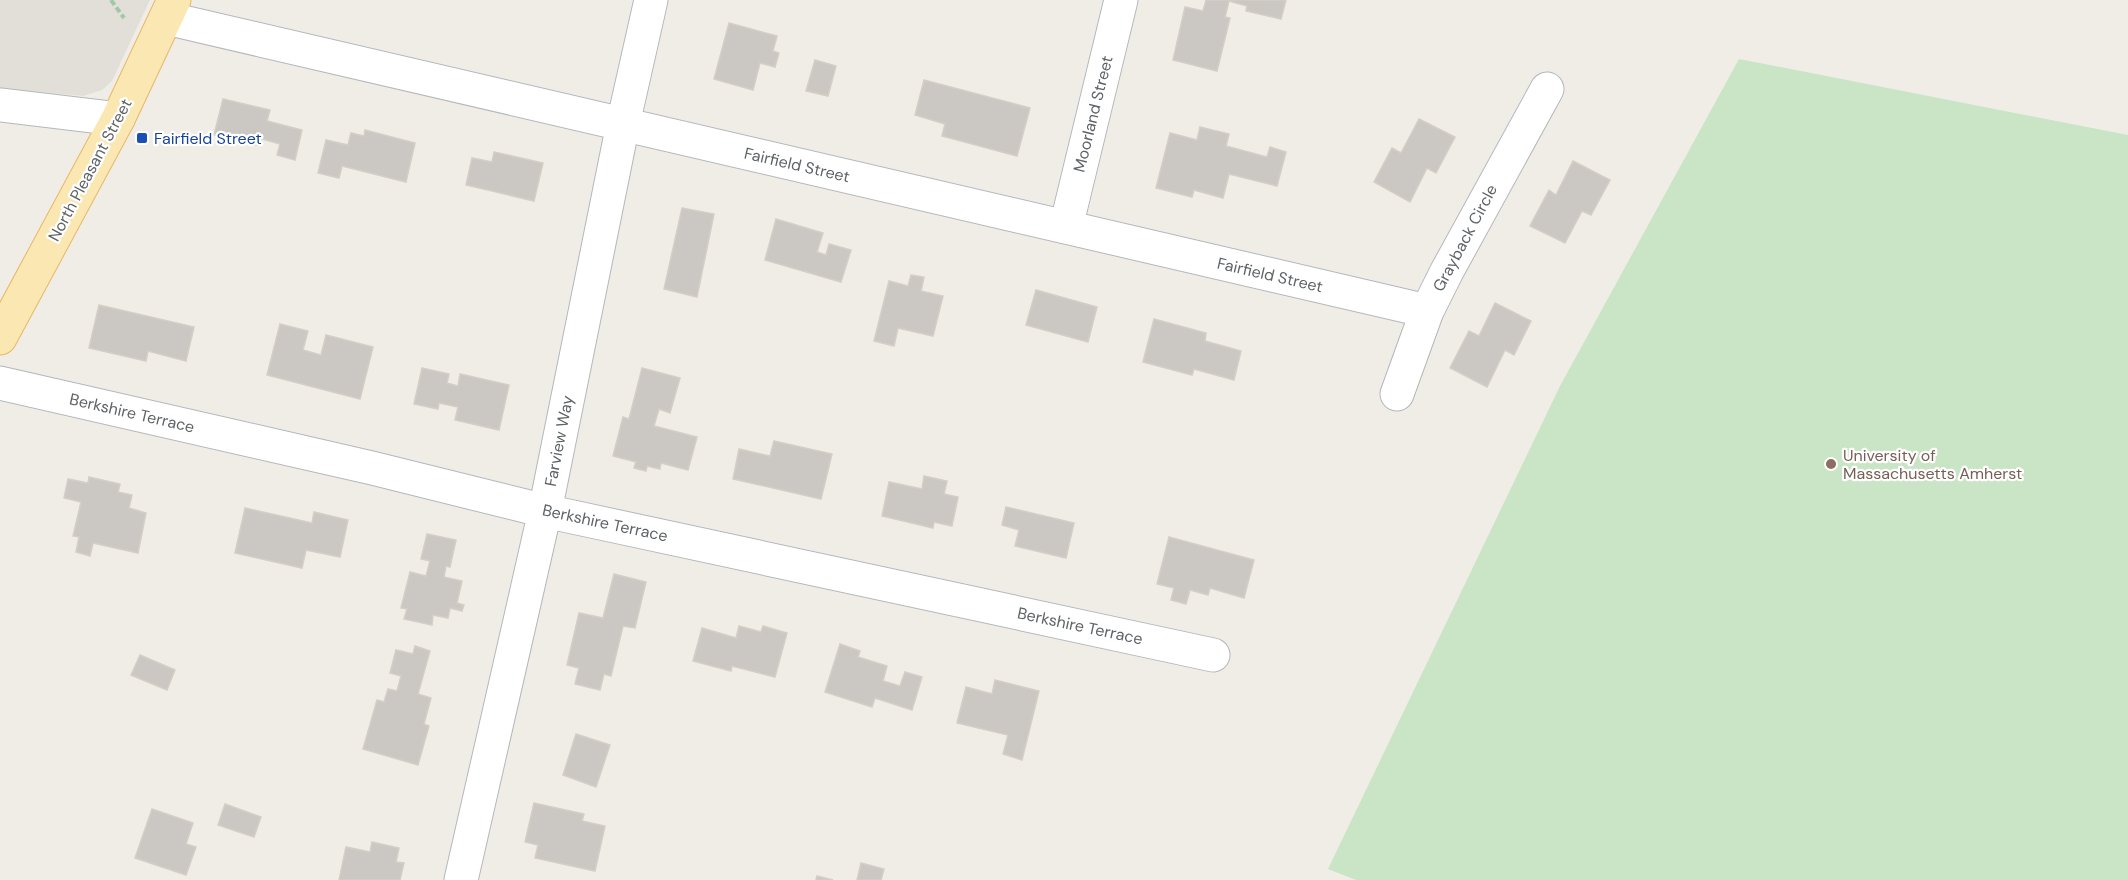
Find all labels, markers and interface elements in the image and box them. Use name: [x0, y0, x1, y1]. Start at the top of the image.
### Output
street label: Moorland Street: [1068, 54, 1118, 174]
street label: North Pleasant Street: [43, 95, 137, 245]
place label: Fairfield Street: [154, 128, 262, 149]
marker: Fairfield Street: [135, 131, 149, 145]
street label: Fairfield Street: [742, 143, 852, 187]
street label: Grayback Circle: [1428, 181, 1502, 295]
street label: Fairfield Street: [1215, 253, 1325, 297]
street label: Berkshire Terrace: [67, 388, 197, 438]
street label: Farview Way: [540, 394, 578, 488]
place label: University of Massachusetts Amherst: [1843, 445, 2022, 484]
marker: University of Massachusetts Amherst: [1824, 457, 1838, 471]
street label: Berkshire Terrace: [540, 499, 670, 547]
street label: Berkshire Terrace: [1015, 602, 1145, 650]

